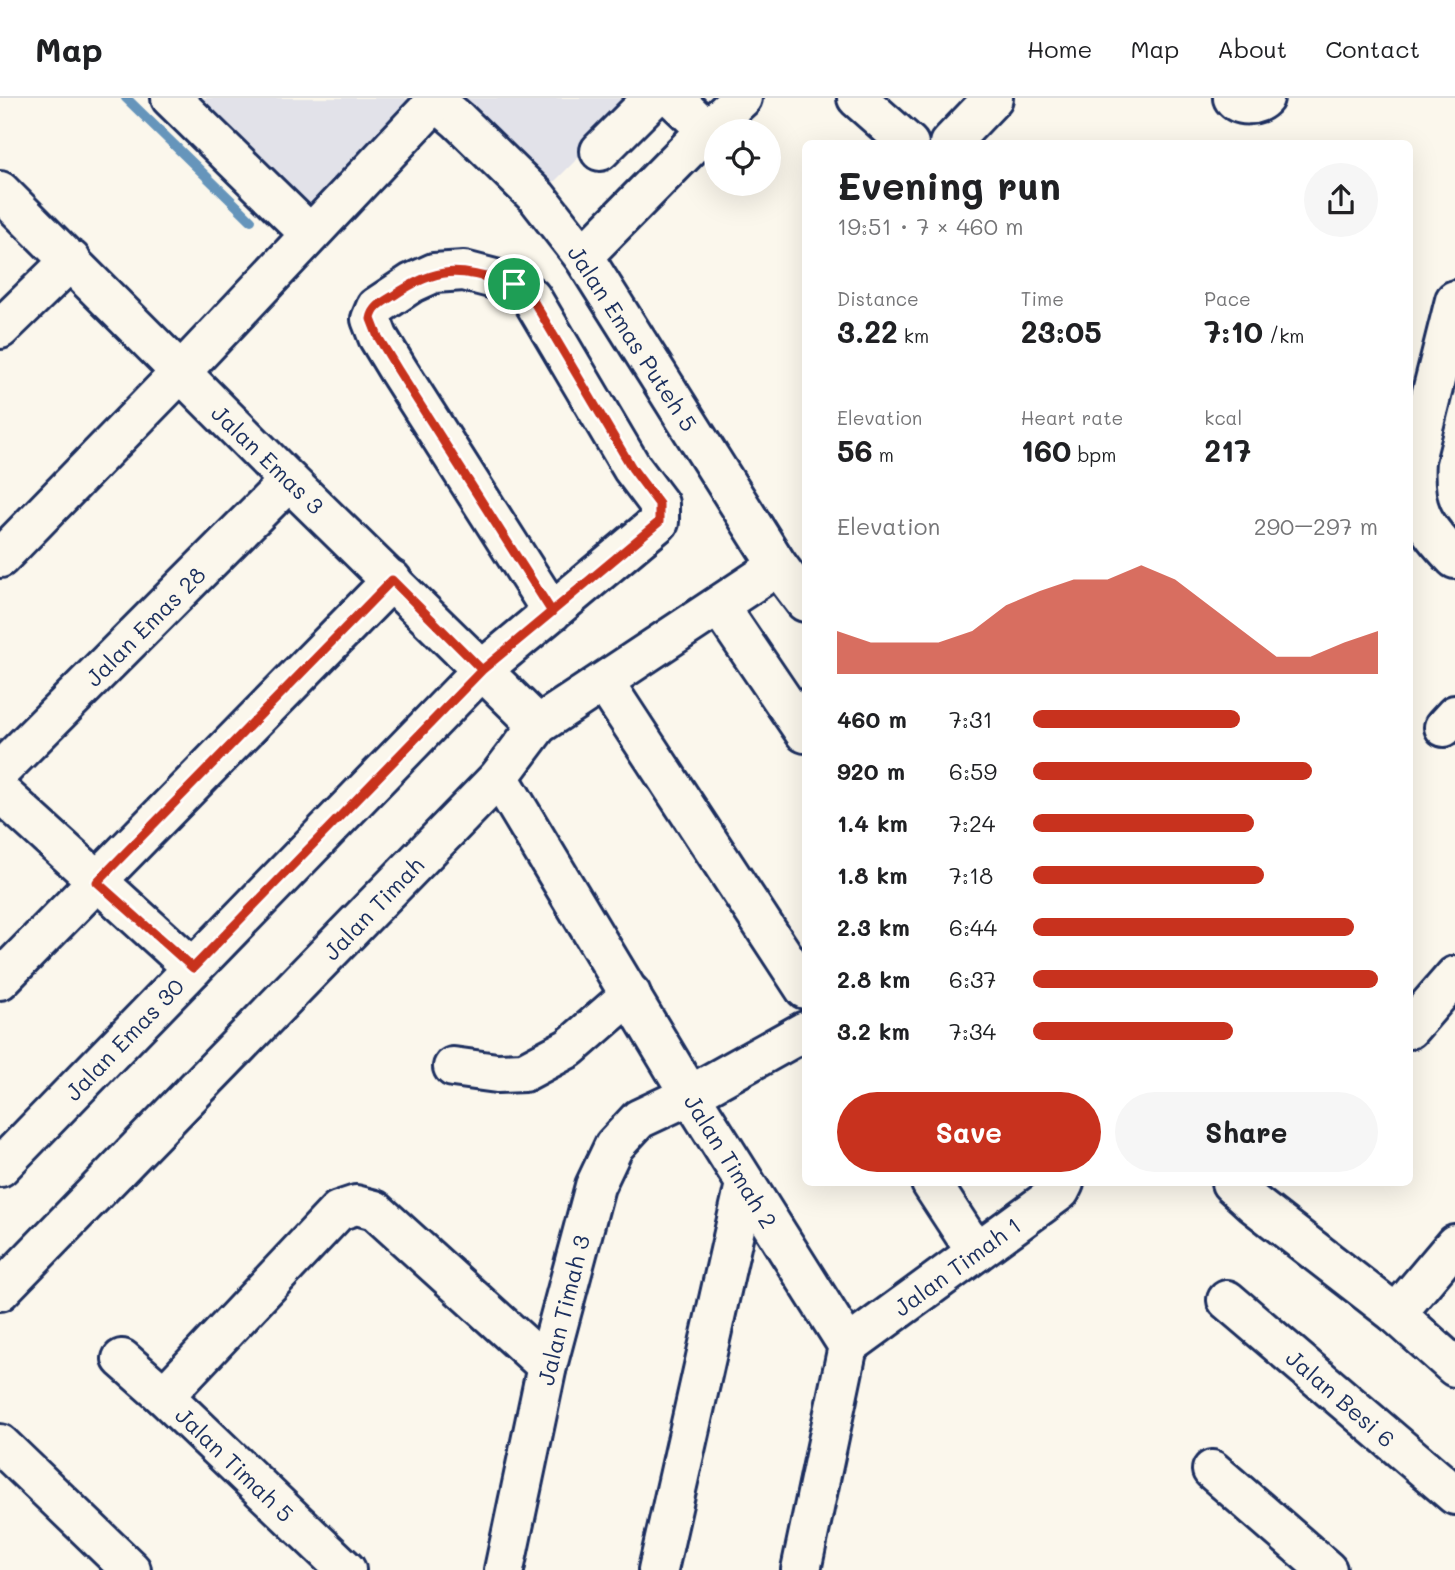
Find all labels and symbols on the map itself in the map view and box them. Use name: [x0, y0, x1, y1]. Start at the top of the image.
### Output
street label: Jalan Emas Puteh 5: [562, 239, 704, 437]
pin: [484, 254, 544, 314]
street label: Jalan Emas 3: [205, 398, 331, 520]
street label: Jalan Emas 28: [78, 559, 212, 693]
street label: Jalan Timah: [316, 850, 430, 966]
street label: Jalan Emas 30: [58, 971, 190, 1107]
street label: Jalan Timah 2: [678, 1088, 784, 1234]
street label: Jalan Timah 1: [887, 1210, 1027, 1322]
street label: Jalan Timah 3: [530, 1232, 596, 1388]
street label: Jalan Besi 6: [1280, 1342, 1402, 1454]
street label: Jalan Timah 5: [169, 1400, 301, 1528]

